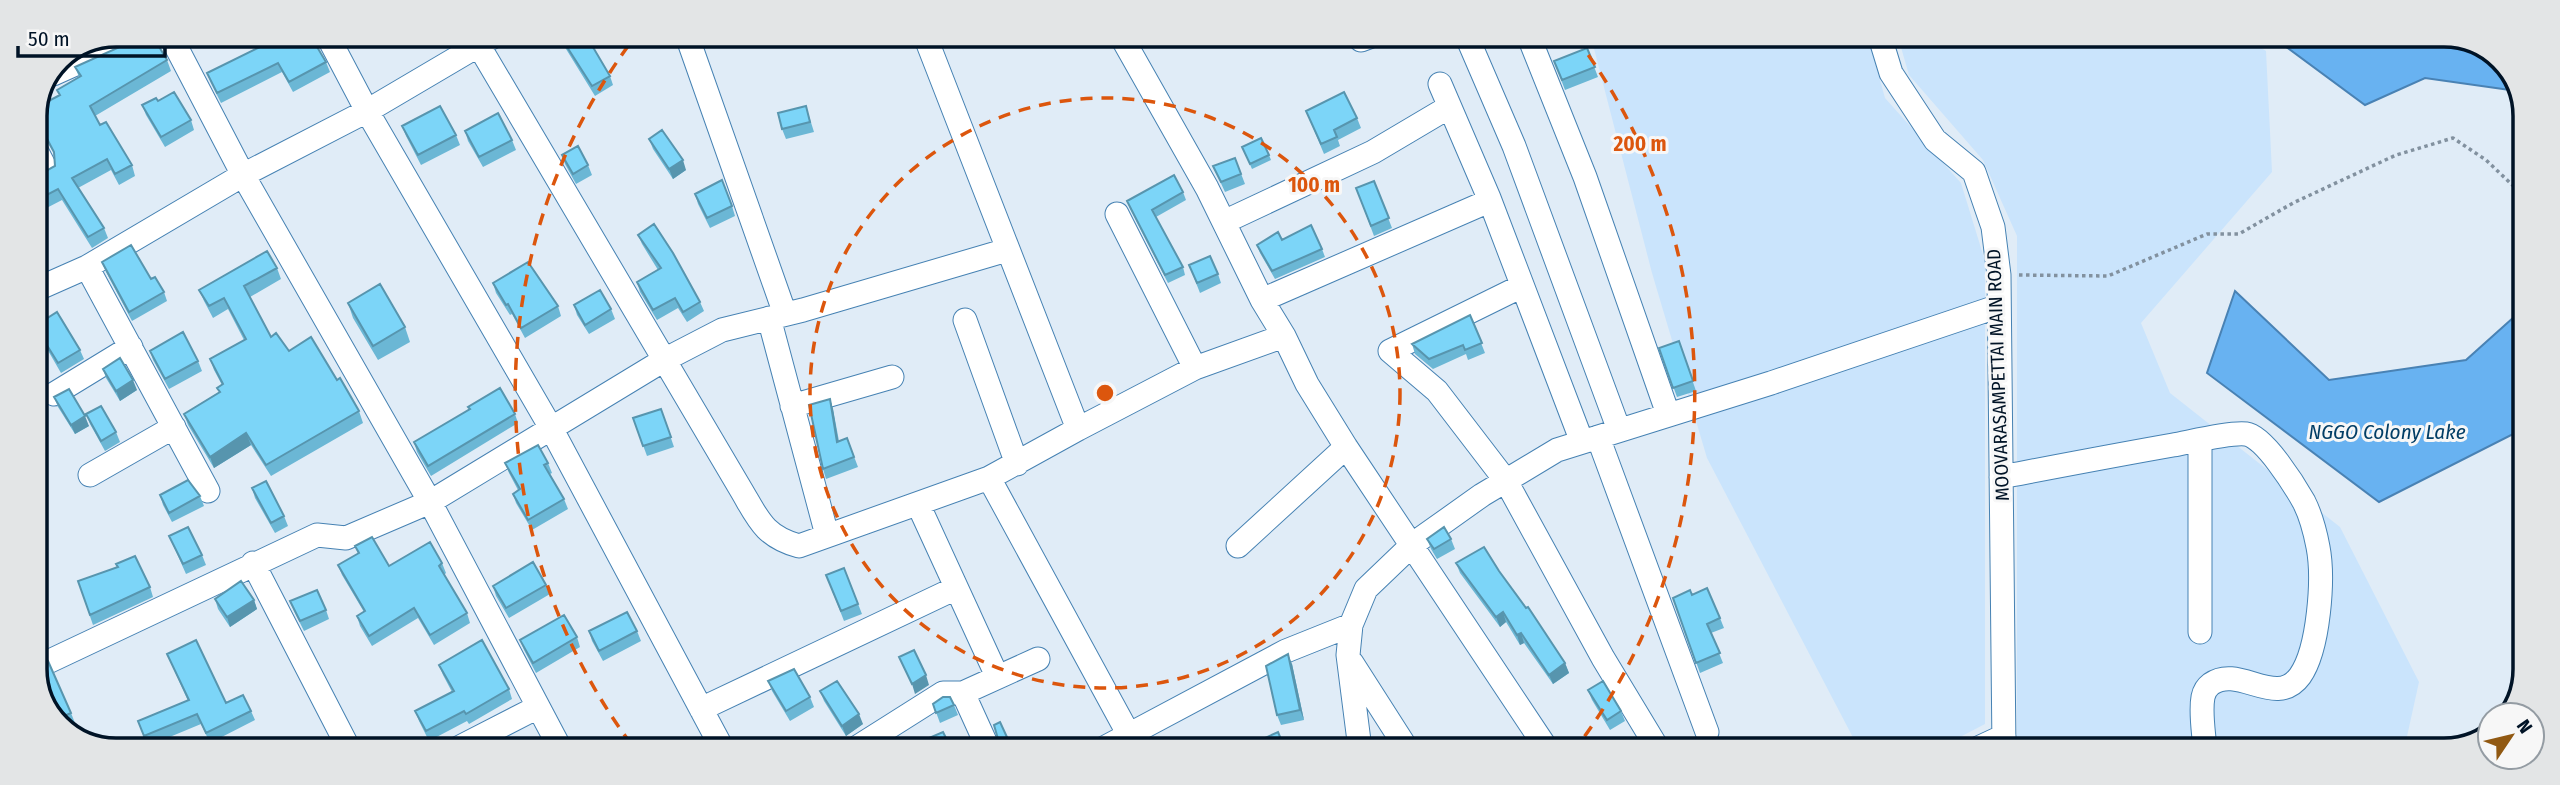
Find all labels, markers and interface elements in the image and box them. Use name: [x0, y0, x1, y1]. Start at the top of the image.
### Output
scale bar: [18, 14, 164, 58]
text: 50 m: [28, 26, 70, 52]
text: 200 m: [1612, 131, 1667, 157]
text: 100 m: [1288, 172, 1340, 198]
street label: MOOVARASAMPETTAI MAIN ROAD: [1982, 249, 2014, 501]
centre of rings: [1093, 381, 1117, 405]
water label: NGGO Colony Lake: [2308, 419, 2466, 445]
north arrow: [2476, 701, 2546, 771]
text: N: [2512, 715, 2537, 738]

